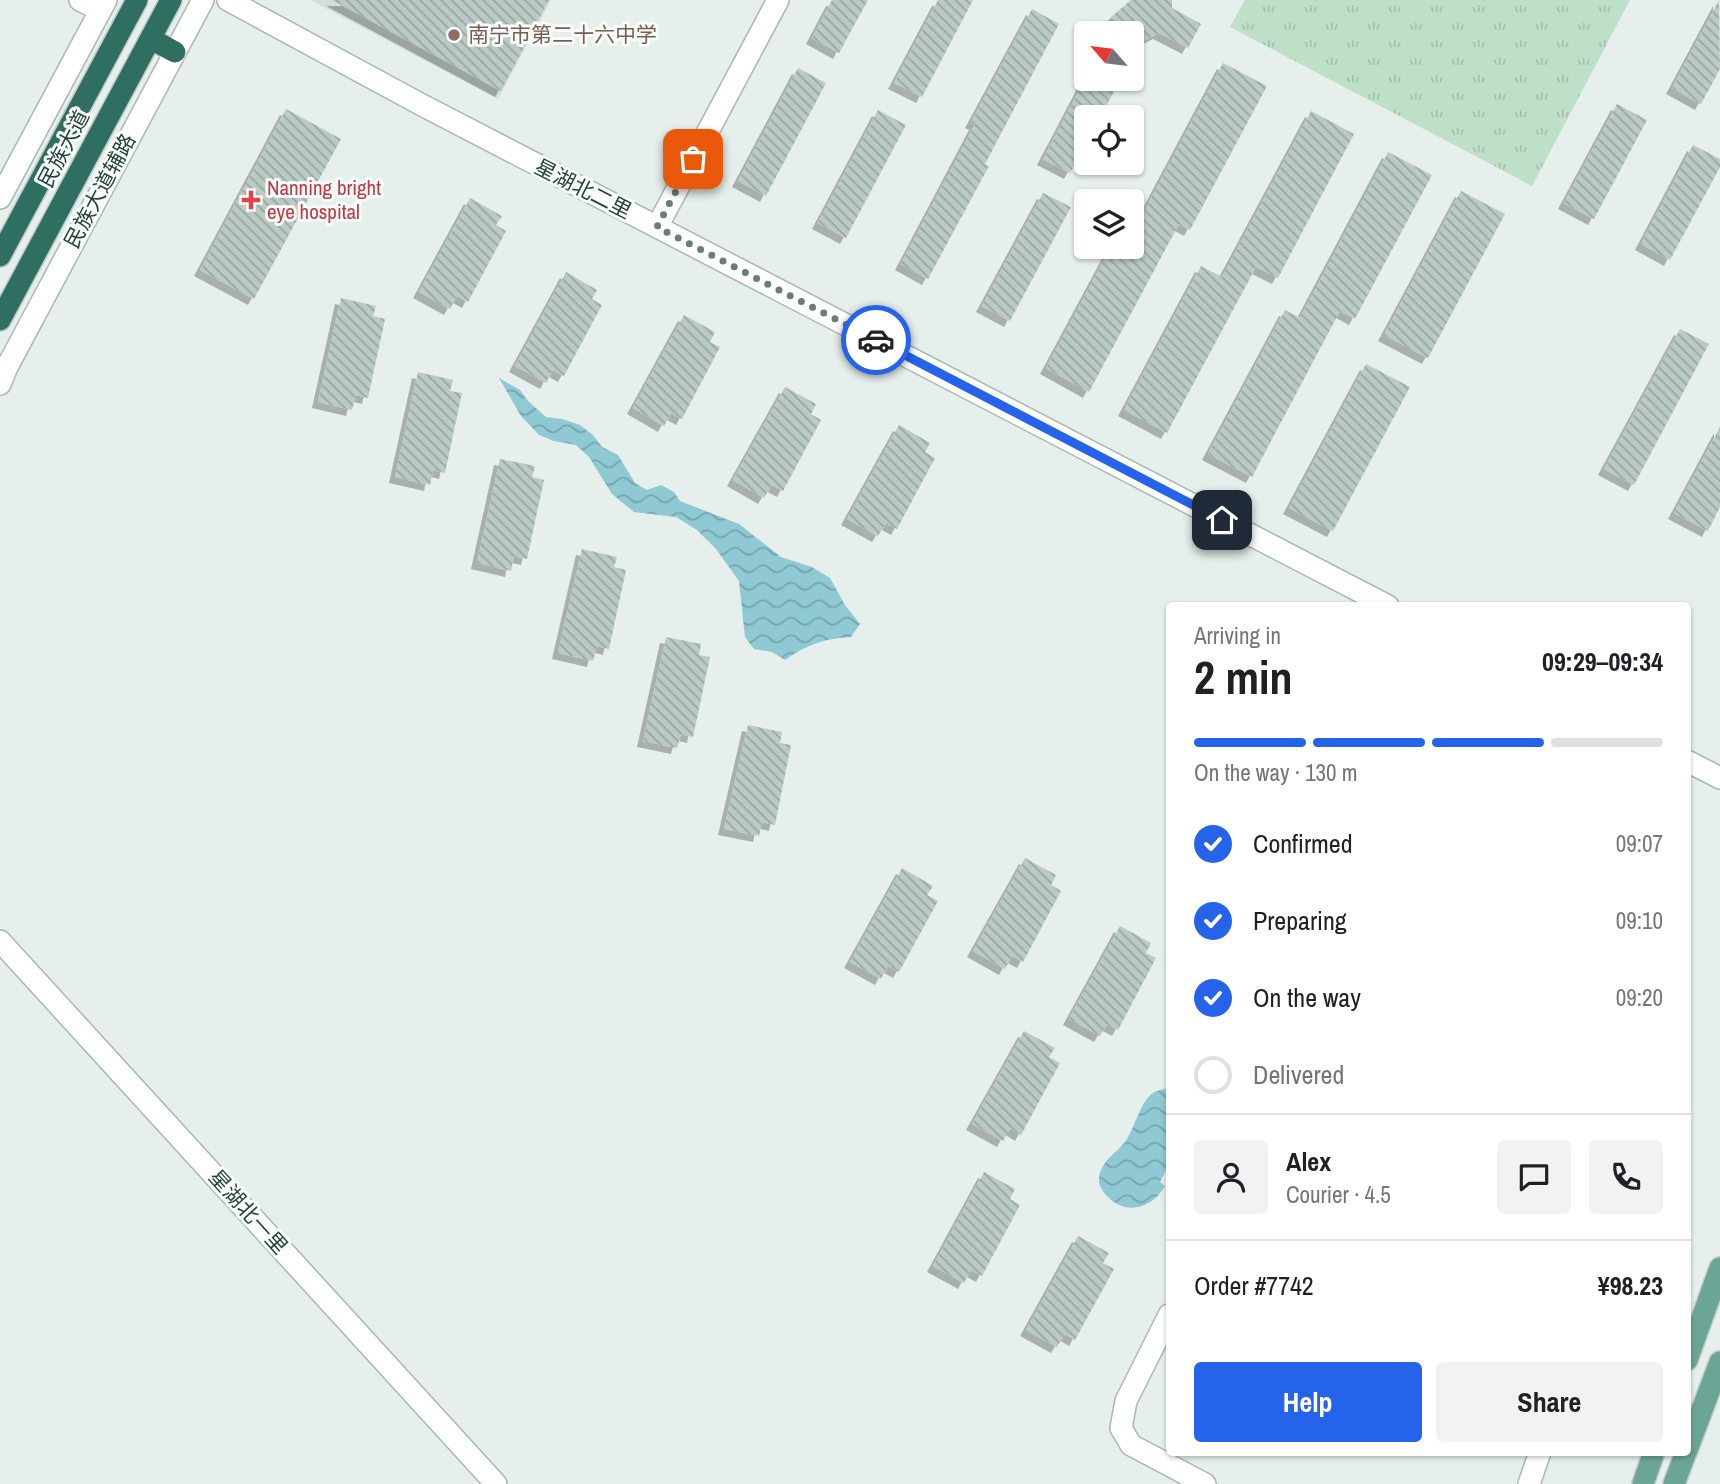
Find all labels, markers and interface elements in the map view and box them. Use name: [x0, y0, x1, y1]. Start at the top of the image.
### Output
place label: 南宁市第二十六中学: [468, 20, 657, 49]
north arrow: [1074, 21, 1144, 91]
map controls: [1074, 21, 1144, 259]
marker: 南宁市第二十六中学: [446, 27, 462, 43]
street label: 民族大道: [31, 105, 96, 193]
button: locate: [1074, 105, 1144, 175]
street label: 民族大道辅路: [57, 128, 142, 253]
pin: [663, 129, 723, 189]
icon: bag: [674, 140, 712, 178]
street label: 星湖北二里: [530, 152, 637, 225]
place label: Nanning bright eye hospital: [267, 173, 381, 226]
button: layers: [1074, 189, 1144, 259]
marker: Nanning bright eye hospital: [241, 190, 261, 210]
courier: [841, 305, 911, 375]
icon: car: [857, 321, 895, 359]
pin: [1192, 490, 1252, 550]
icon: home: [1203, 501, 1241, 539]
text: Arriving in: [1194, 620, 1281, 651]
text: 09:29–09:34: [1542, 644, 1663, 679]
text: 2 min: [1194, 646, 1293, 708]
text: On the way · 130 m: [1194, 757, 1358, 788]
icon: check: [1194, 825, 1232, 863]
text: Confirmed: [1253, 826, 1353, 861]
text: 09:07: [1616, 828, 1663, 859]
icon: check: [1194, 902, 1232, 940]
text: Preparing: [1253, 903, 1347, 938]
text: 09:10: [1616, 905, 1663, 936]
icon: check: [1194, 979, 1232, 1017]
text: On the way: [1253, 980, 1361, 1015]
text: 09:20: [1616, 982, 1663, 1013]
text: Delivered: [1253, 1057, 1344, 1092]
button: person: [1194, 1140, 1268, 1214]
button: chat: [1497, 1140, 1571, 1214]
button: phone: [1589, 1140, 1663, 1214]
text: Alex: [1286, 1144, 1331, 1179]
street label: 星湖北一里: [202, 1163, 294, 1260]
text: Courier · 4.5: [1286, 1179, 1391, 1210]
text: Order #7742: [1194, 1268, 1314, 1303]
text: ¥98.23: [1598, 1268, 1663, 1303]
button: Help: [1194, 1362, 1422, 1442]
button: Share: [1436, 1362, 1663, 1442]

